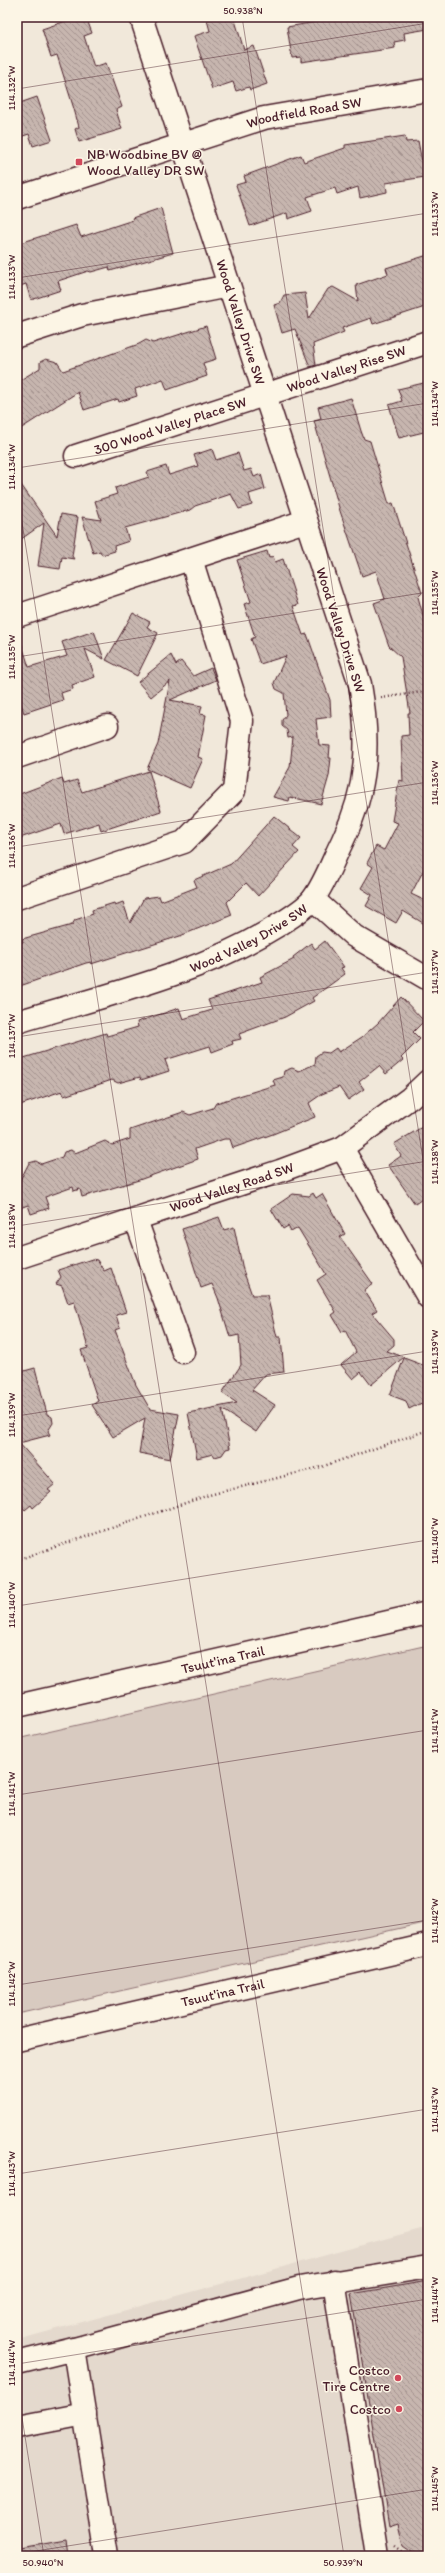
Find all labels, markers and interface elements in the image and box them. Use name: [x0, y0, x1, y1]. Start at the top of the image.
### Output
text: 50.938°N: [223, 4, 263, 17]
text: 114.132°W: [5, 65, 18, 110]
street label: Woodfield Road SW: [244, 93, 363, 132]
place label: NB Woodbine BV @ Wood Valley DR SW: [87, 146, 204, 179]
marker: NB Woodbine BV @ Wood Valley DR SW: [74, 157, 84, 167]
text: 114.133°W: [428, 191, 441, 236]
text: 114.133°W: [5, 254, 18, 299]
street label: Wood Valley Drive SW: [212, 257, 269, 387]
street label: Wood Valley Rise SW: [284, 342, 408, 396]
text: 114.134°W: [428, 381, 441, 427]
street label: 300 Wood Valley Place SW: [92, 393, 249, 459]
text: 114.134°W: [5, 444, 18, 490]
street label: Wood Valley Drive SW: [312, 565, 369, 695]
text: 114.135°W: [428, 570, 441, 615]
text: 114.135°W: [5, 634, 18, 679]
text: 114.136°W: [428, 760, 441, 805]
text: 114.136°W: [5, 823, 18, 868]
street label: Wood Valley Drive SW: [187, 900, 311, 977]
text: 114.137°W: [428, 949, 441, 994]
text: 114.137°W: [5, 1013, 18, 1058]
text: 114.138°W: [428, 1139, 441, 1184]
street label: Wood Valley Road SW: [167, 1159, 296, 1216]
text: 114.138°W: [5, 1203, 18, 1248]
text: 114.139°W: [428, 1329, 441, 1374]
text: 114.139°W: [5, 1392, 18, 1437]
text: 114.140°W: [428, 1518, 441, 1564]
text: 114.140°W: [5, 1582, 18, 1628]
street label: Tsuut'ina Trail: [180, 1642, 266, 1678]
text: 114.141°W: [428, 1708, 441, 1753]
text: 114.141°W: [5, 1771, 18, 1816]
text: 114.142°W: [428, 1898, 441, 1944]
text: 114.142°W: [5, 1961, 18, 2007]
street label: Tsuut'ina Trail: [179, 1975, 266, 2011]
text: 114.143°W: [428, 2087, 441, 2133]
text: 114.143°W: [5, 2151, 18, 2197]
text: 114.144°W: [428, 2277, 441, 2323]
text: 114.144°W: [5, 2340, 18, 2386]
place label: Costco Tire Centre: [322, 2362, 390, 2395]
marker: Costco Tire Centre: [393, 2373, 403, 2383]
place label: Costco: [350, 2401, 391, 2418]
marker: Costco: [394, 2404, 404, 2414]
text: 114.145°W: [428, 2466, 441, 2512]
text: 50.940°N: [23, 2556, 64, 2569]
text: 50.939°N: [323, 2556, 363, 2569]

